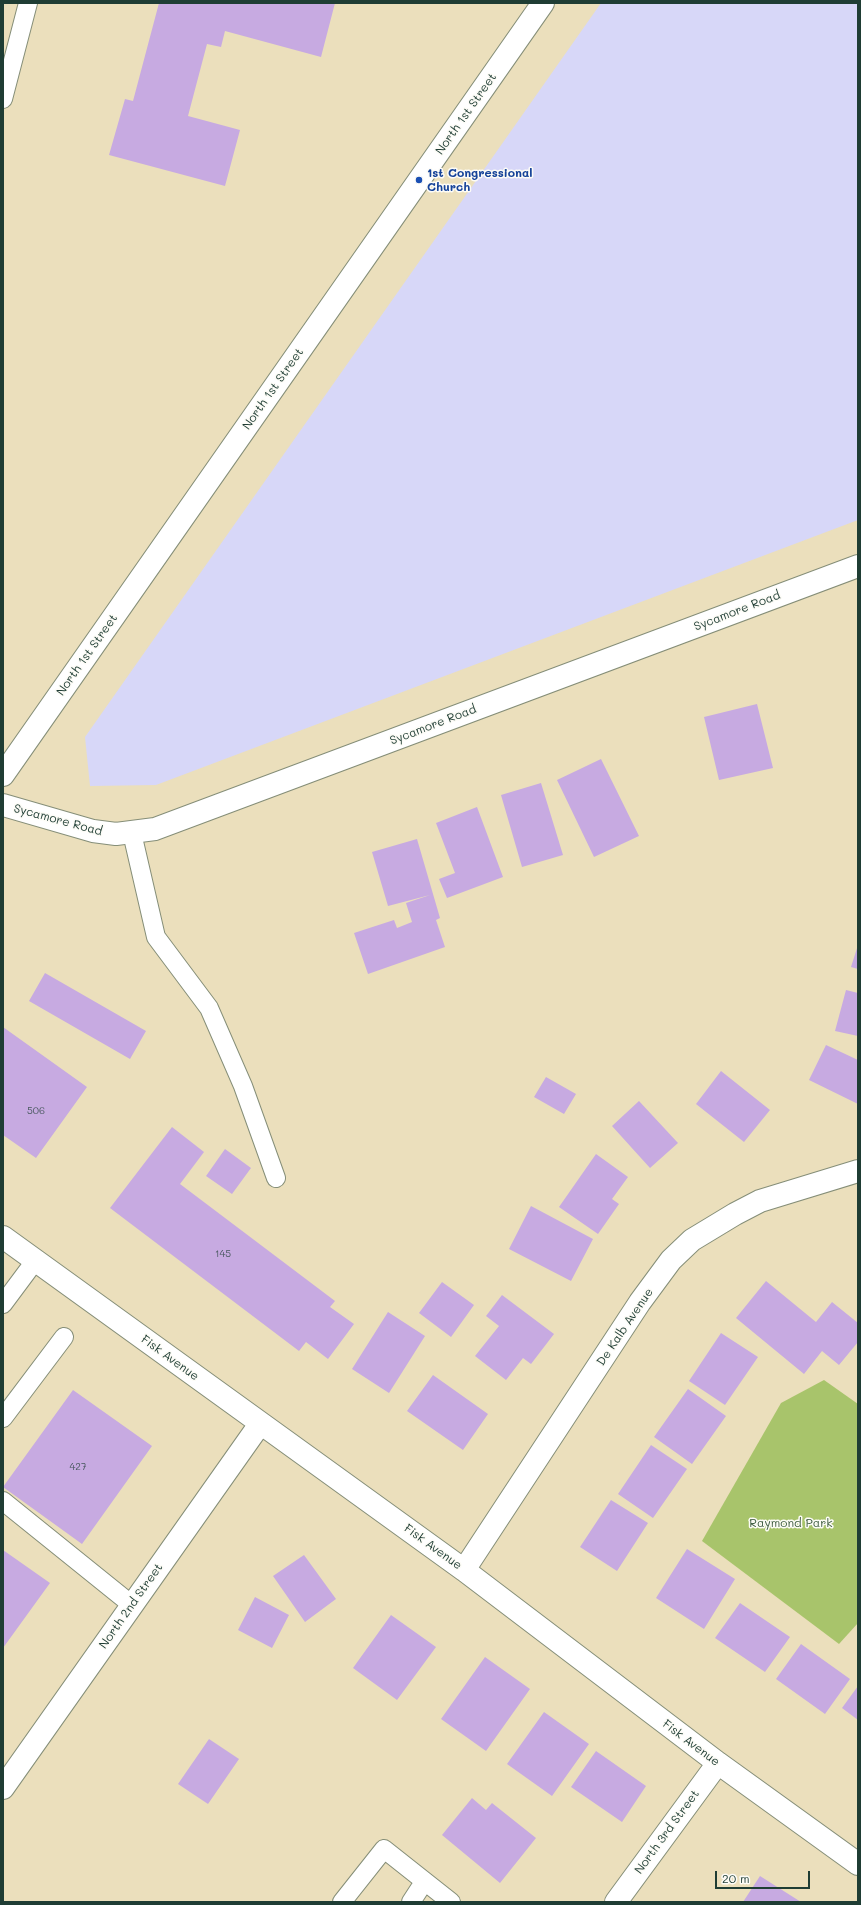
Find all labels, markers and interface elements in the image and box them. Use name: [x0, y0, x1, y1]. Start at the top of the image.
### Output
street label: North 1st Street: [432, 70, 500, 158]
place label: 1st Congressional Church: [427, 166, 533, 194]
marker: 1st Congressional Church: [414, 175, 424, 185]
street label: North 1st Street: [239, 345, 307, 433]
street label: Sycamore Road: [692, 588, 782, 634]
street label: North 1st Street: [53, 611, 121, 699]
street label: Sycamore Road: [388, 702, 478, 748]
street label: Sycamore Road: [12, 801, 104, 839]
house number: 506: [27, 1105, 45, 1117]
house number: 145: [215, 1248, 231, 1260]
street label: De Kalb Avenue: [594, 1286, 656, 1368]
street label: Fisk Avenue: [138, 1332, 202, 1384]
house number: 427: [70, 1461, 86, 1473]
park label: Raymond Park: [749, 1516, 833, 1530]
street label: Fisk Avenue: [401, 1521, 465, 1573]
street label: North 2nd Street: [96, 1561, 166, 1651]
street label: Fisk Avenue: [660, 1717, 722, 1769]
street label: North 3rd Street: [632, 1787, 702, 1877]
scale bar: [717, 1863, 812, 1889]
text: 20 m: [722, 1870, 750, 1886]

